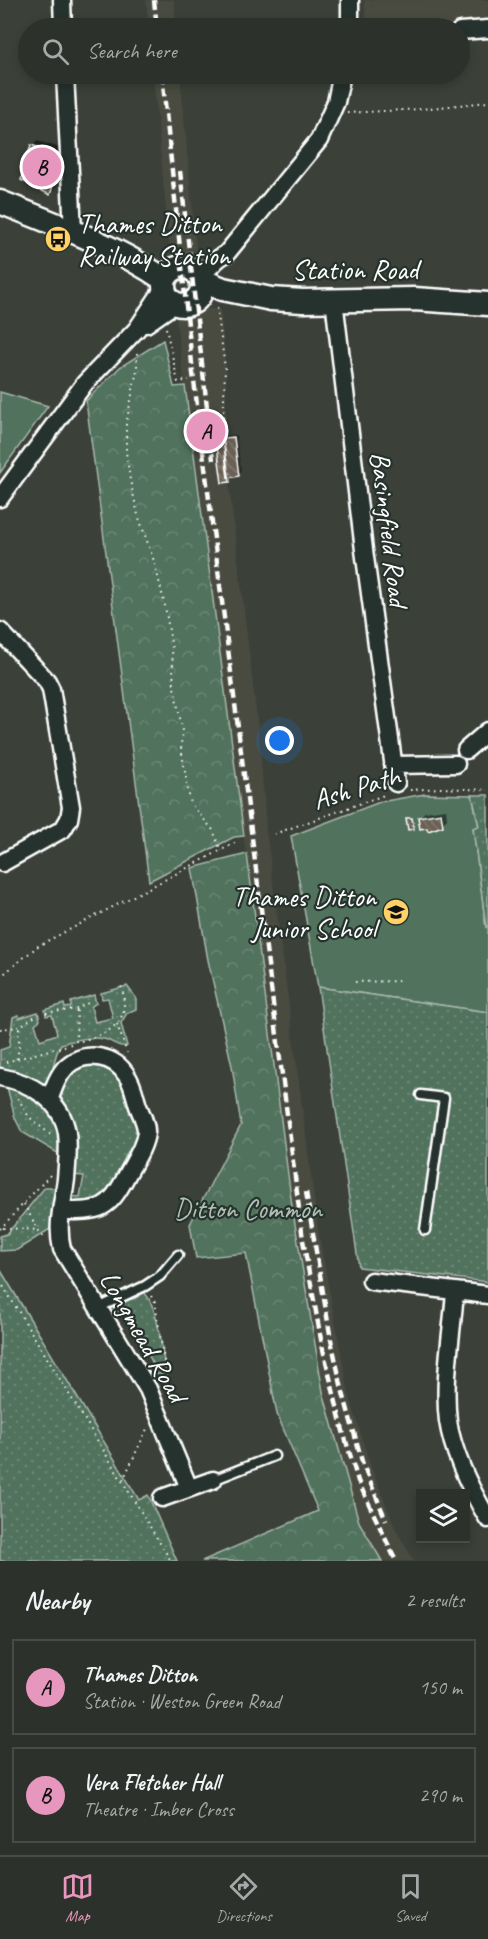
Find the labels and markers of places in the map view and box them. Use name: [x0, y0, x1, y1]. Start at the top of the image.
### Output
pin: B: [22, 144, 62, 190]
place label: Thames Ditton Railway Station: [78, 206, 231, 273]
bus stop icon: Thames Ditton Railway Station: [43, 224, 73, 254]
pin: A: [186, 408, 226, 454]
place label: Thames Ditton Junior School: [232, 879, 381, 946]
school or university icon: Thames Ditton Junior School: [381, 897, 411, 927]

